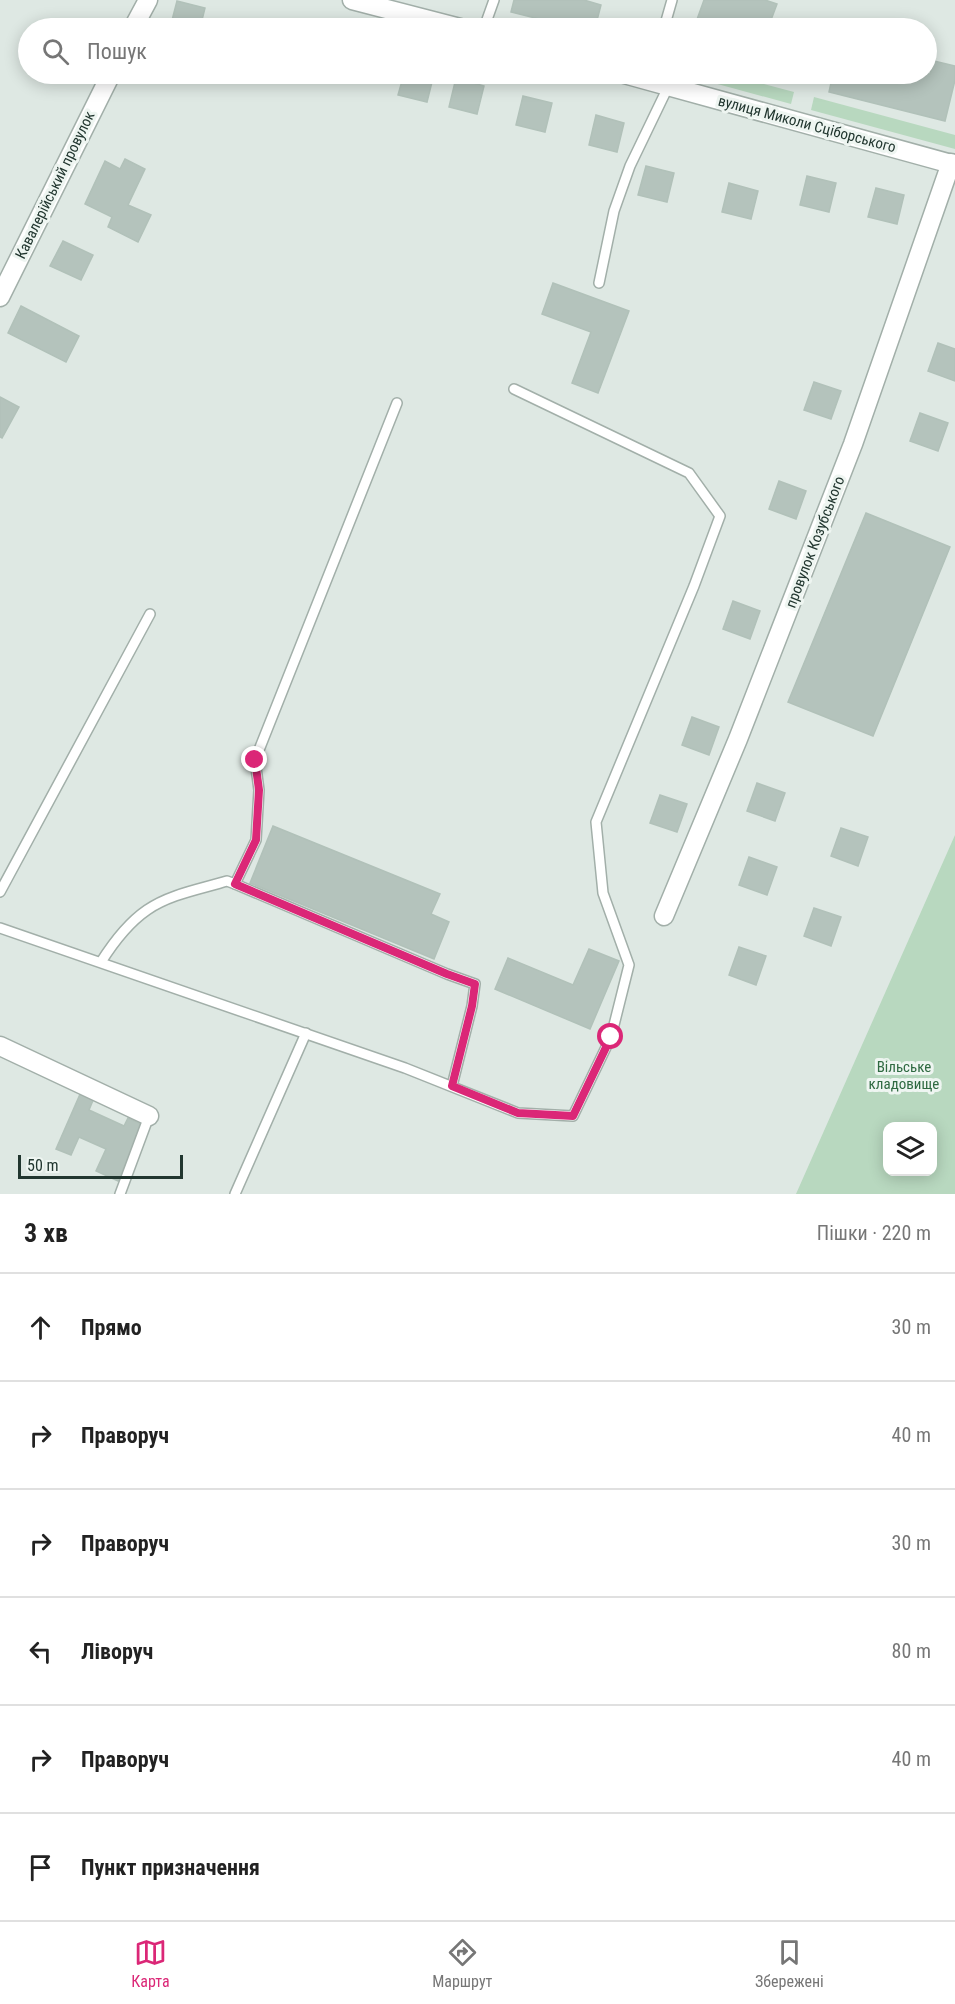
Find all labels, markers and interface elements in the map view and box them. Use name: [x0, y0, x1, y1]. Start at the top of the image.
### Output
search box: [18, 18, 937, 84]
icon: search: [39, 35, 72, 68]
text: Пошук: [87, 39, 147, 64]
street label: вулиця Миколи Сціборського: [716, 92, 898, 156]
street label: Кавалерійський провулок: [11, 108, 99, 262]
street label: провулок Козубського: [782, 474, 848, 610]
route end: [241, 746, 267, 772]
route start: [597, 1023, 623, 1049]
park label: Вільське кладовище: [869, 1058, 939, 1093]
map controls: [883, 1122, 937, 1176]
button: layers: [883, 1122, 937, 1176]
scale bar: [18, 1152, 183, 1180]
text: 50 m: [27, 1156, 59, 1175]
text: 3 хв: [24, 1218, 68, 1248]
text: Пішки · 220 m: [817, 1221, 931, 1245]
icon: ahead: [24, 1311, 57, 1344]
text: Прямо: [81, 1315, 142, 1340]
text: 30 m: [892, 1315, 931, 1339]
icon: right: [24, 1419, 57, 1452]
text: Праворуч: [81, 1423, 169, 1448]
text: 40 m: [892, 1423, 931, 1447]
icon: right: [24, 1527, 57, 1560]
text: Праворуч: [81, 1531, 169, 1556]
text: 30 m: [892, 1531, 931, 1555]
icon: left: [24, 1635, 57, 1668]
text: Ліворуч: [81, 1639, 153, 1664]
text: 80 m: [892, 1639, 931, 1663]
icon: right: [24, 1743, 57, 1776]
text: Праворуч: [81, 1747, 169, 1772]
text: 40 m: [892, 1747, 931, 1771]
icon: arrive: [24, 1851, 57, 1884]
text: Пункт призначення: [81, 1855, 260, 1880]
tab: Карта: [131, 1936, 170, 1991]
tab: Маршрут: [432, 1936, 492, 1991]
tab: Збережені: [755, 1936, 824, 1991]

